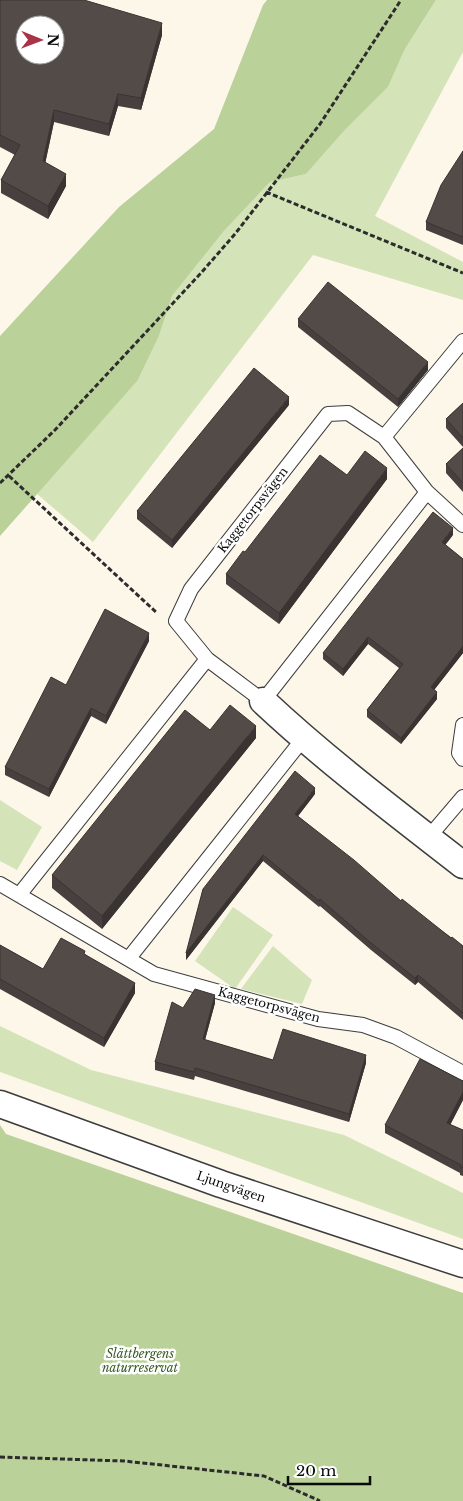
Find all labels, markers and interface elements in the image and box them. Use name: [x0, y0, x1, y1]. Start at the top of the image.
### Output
north arrow: [15, 15, 65, 65]
text: N: [44, 33, 62, 47]
street label: Kaggetorpsvägen: [214, 464, 291, 556]
street label: Kaggetorpsvägen: [217, 984, 322, 1025]
street label: Ljungvägen: [195, 1168, 268, 1205]
park label: Slättbergens naturreservat: [102, 1346, 179, 1375]
scale bar: [288, 1454, 370, 1486]
text: 20 m: [296, 1461, 336, 1480]

